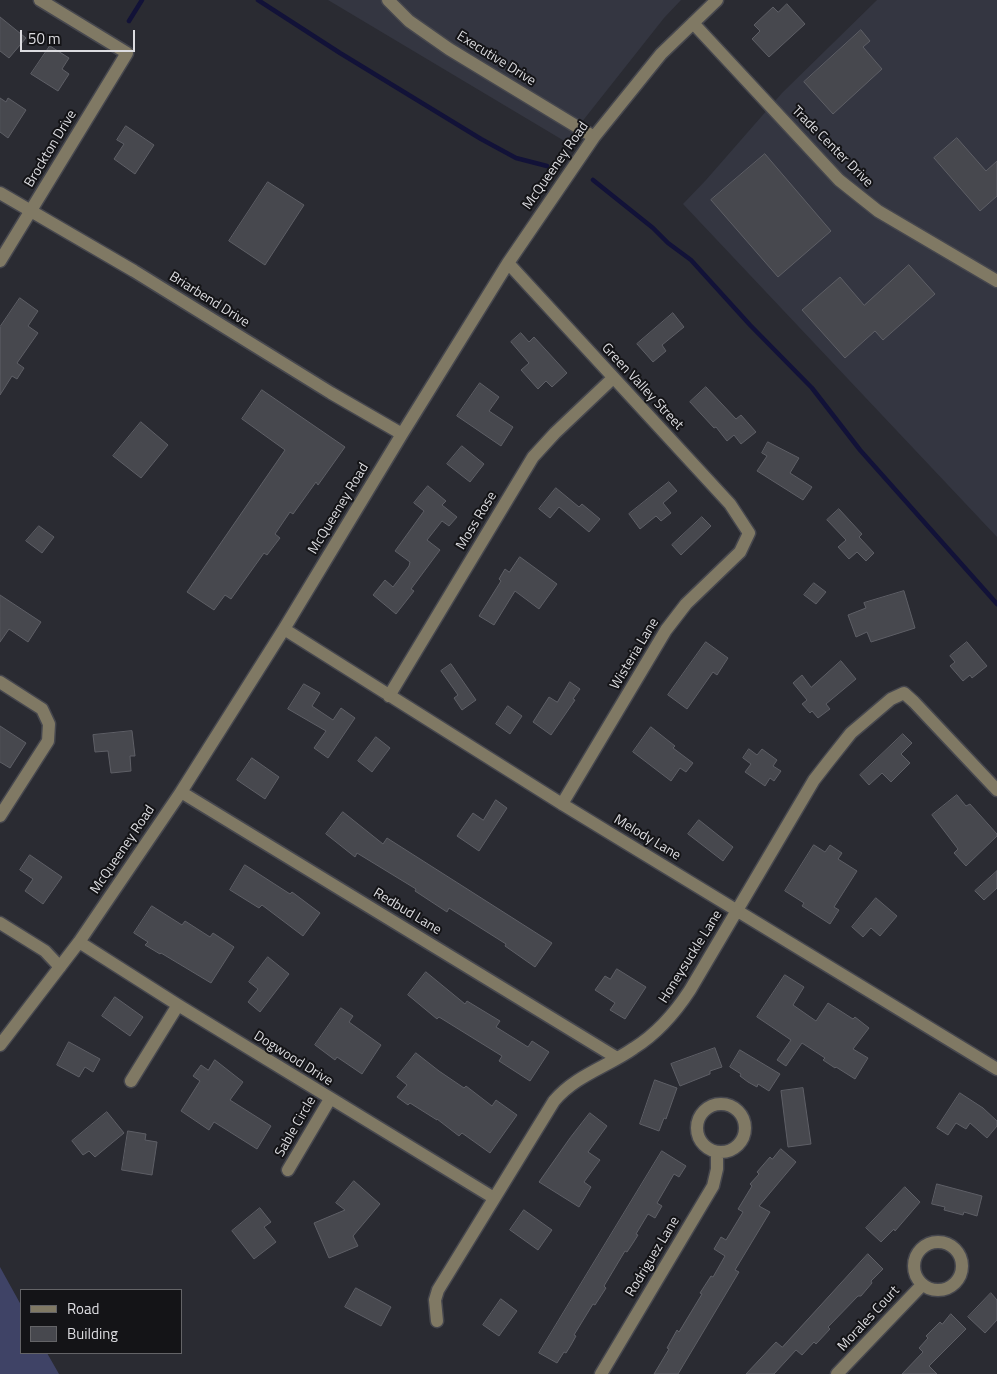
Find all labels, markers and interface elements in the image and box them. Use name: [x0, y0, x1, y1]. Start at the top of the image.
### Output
scale bar: [22, 20, 138, 52]
text: 50 m: [28, 27, 61, 50]
street label: Executive Drive: [453, 28, 539, 90]
street label: Trade Center Drive: [788, 103, 876, 191]
street label: Brockton Drive: [21, 107, 81, 191]
street label: McQueeney Road: [520, 119, 592, 213]
street label: Briarbend Drive: [166, 269, 252, 331]
street label: Green Valley Street: [598, 340, 686, 434]
street label: McQueeney Road: [305, 460, 373, 558]
street label: Moss Rose: [453, 489, 501, 553]
street label: Wisteria Lane: [607, 615, 663, 693]
street label: McQueeney Road: [87, 803, 159, 897]
street label: Melody Lane: [611, 812, 683, 864]
street label: Redbud Lane: [370, 885, 444, 939]
street label: Honeysuckle Lane: [656, 907, 726, 1007]
street label: Dogwood Drive: [250, 1028, 336, 1090]
street label: Sable Circle: [272, 1094, 320, 1160]
street label: Rodriguez Lane: [622, 1214, 684, 1300]
street label: Morales Court: [835, 1283, 903, 1355]
legend: [20, 1289, 182, 1354]
text: Road: [67, 1297, 99, 1320]
text: Building: [67, 1322, 118, 1345]

